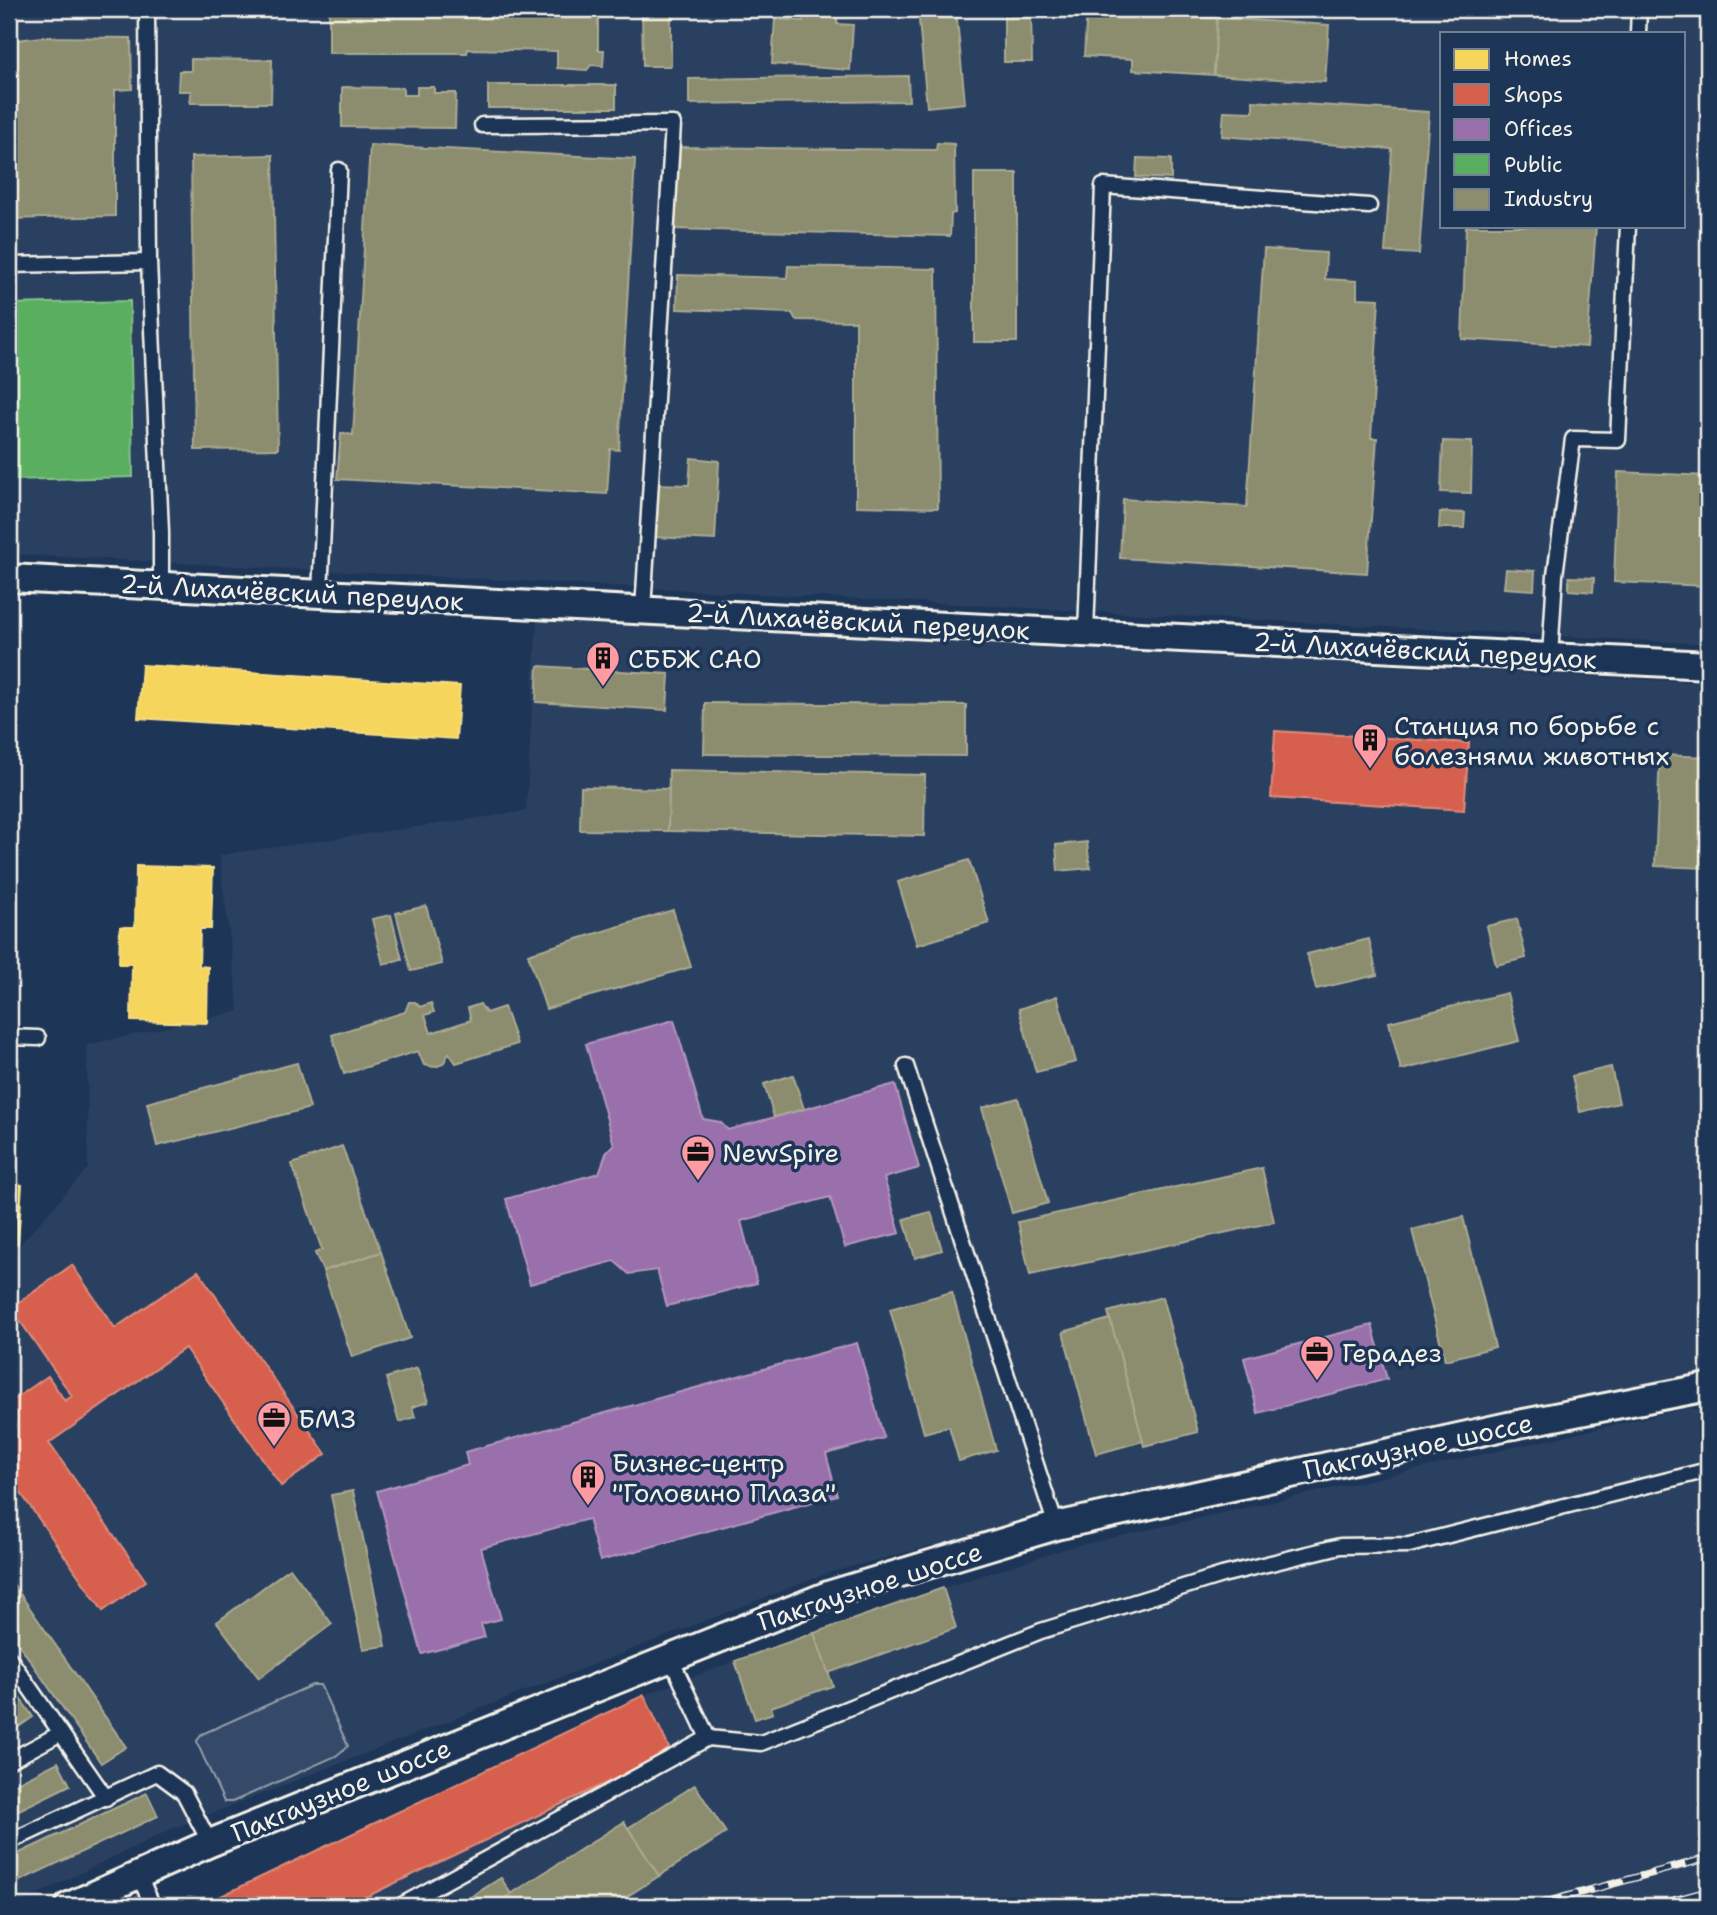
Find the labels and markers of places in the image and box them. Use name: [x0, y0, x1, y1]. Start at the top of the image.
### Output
building icon: СББЖ САО: [584, 639, 622, 688]
place label: СББЖ САО: [628, 641, 762, 676]
place label: Станция по борьбе с болезнями животных: [1394, 708, 1669, 773]
building icon: Станция по борьбе с болезнями животных: [1351, 721, 1389, 770]
office icon: NewSpire: [679, 1133, 717, 1182]
place label: NewSpire: [722, 1135, 839, 1170]
office icon: Герадез: [1298, 1333, 1336, 1382]
place label: Герадез: [1342, 1335, 1442, 1370]
office icon: БМЗ: [255, 1399, 293, 1448]
place label: БМЗ: [298, 1401, 356, 1436]
place label: Бизнес-центр "Головино Плаза": [612, 1445, 836, 1510]
building icon: Бизнес-центр "Головино Плаза": [569, 1458, 607, 1507]

